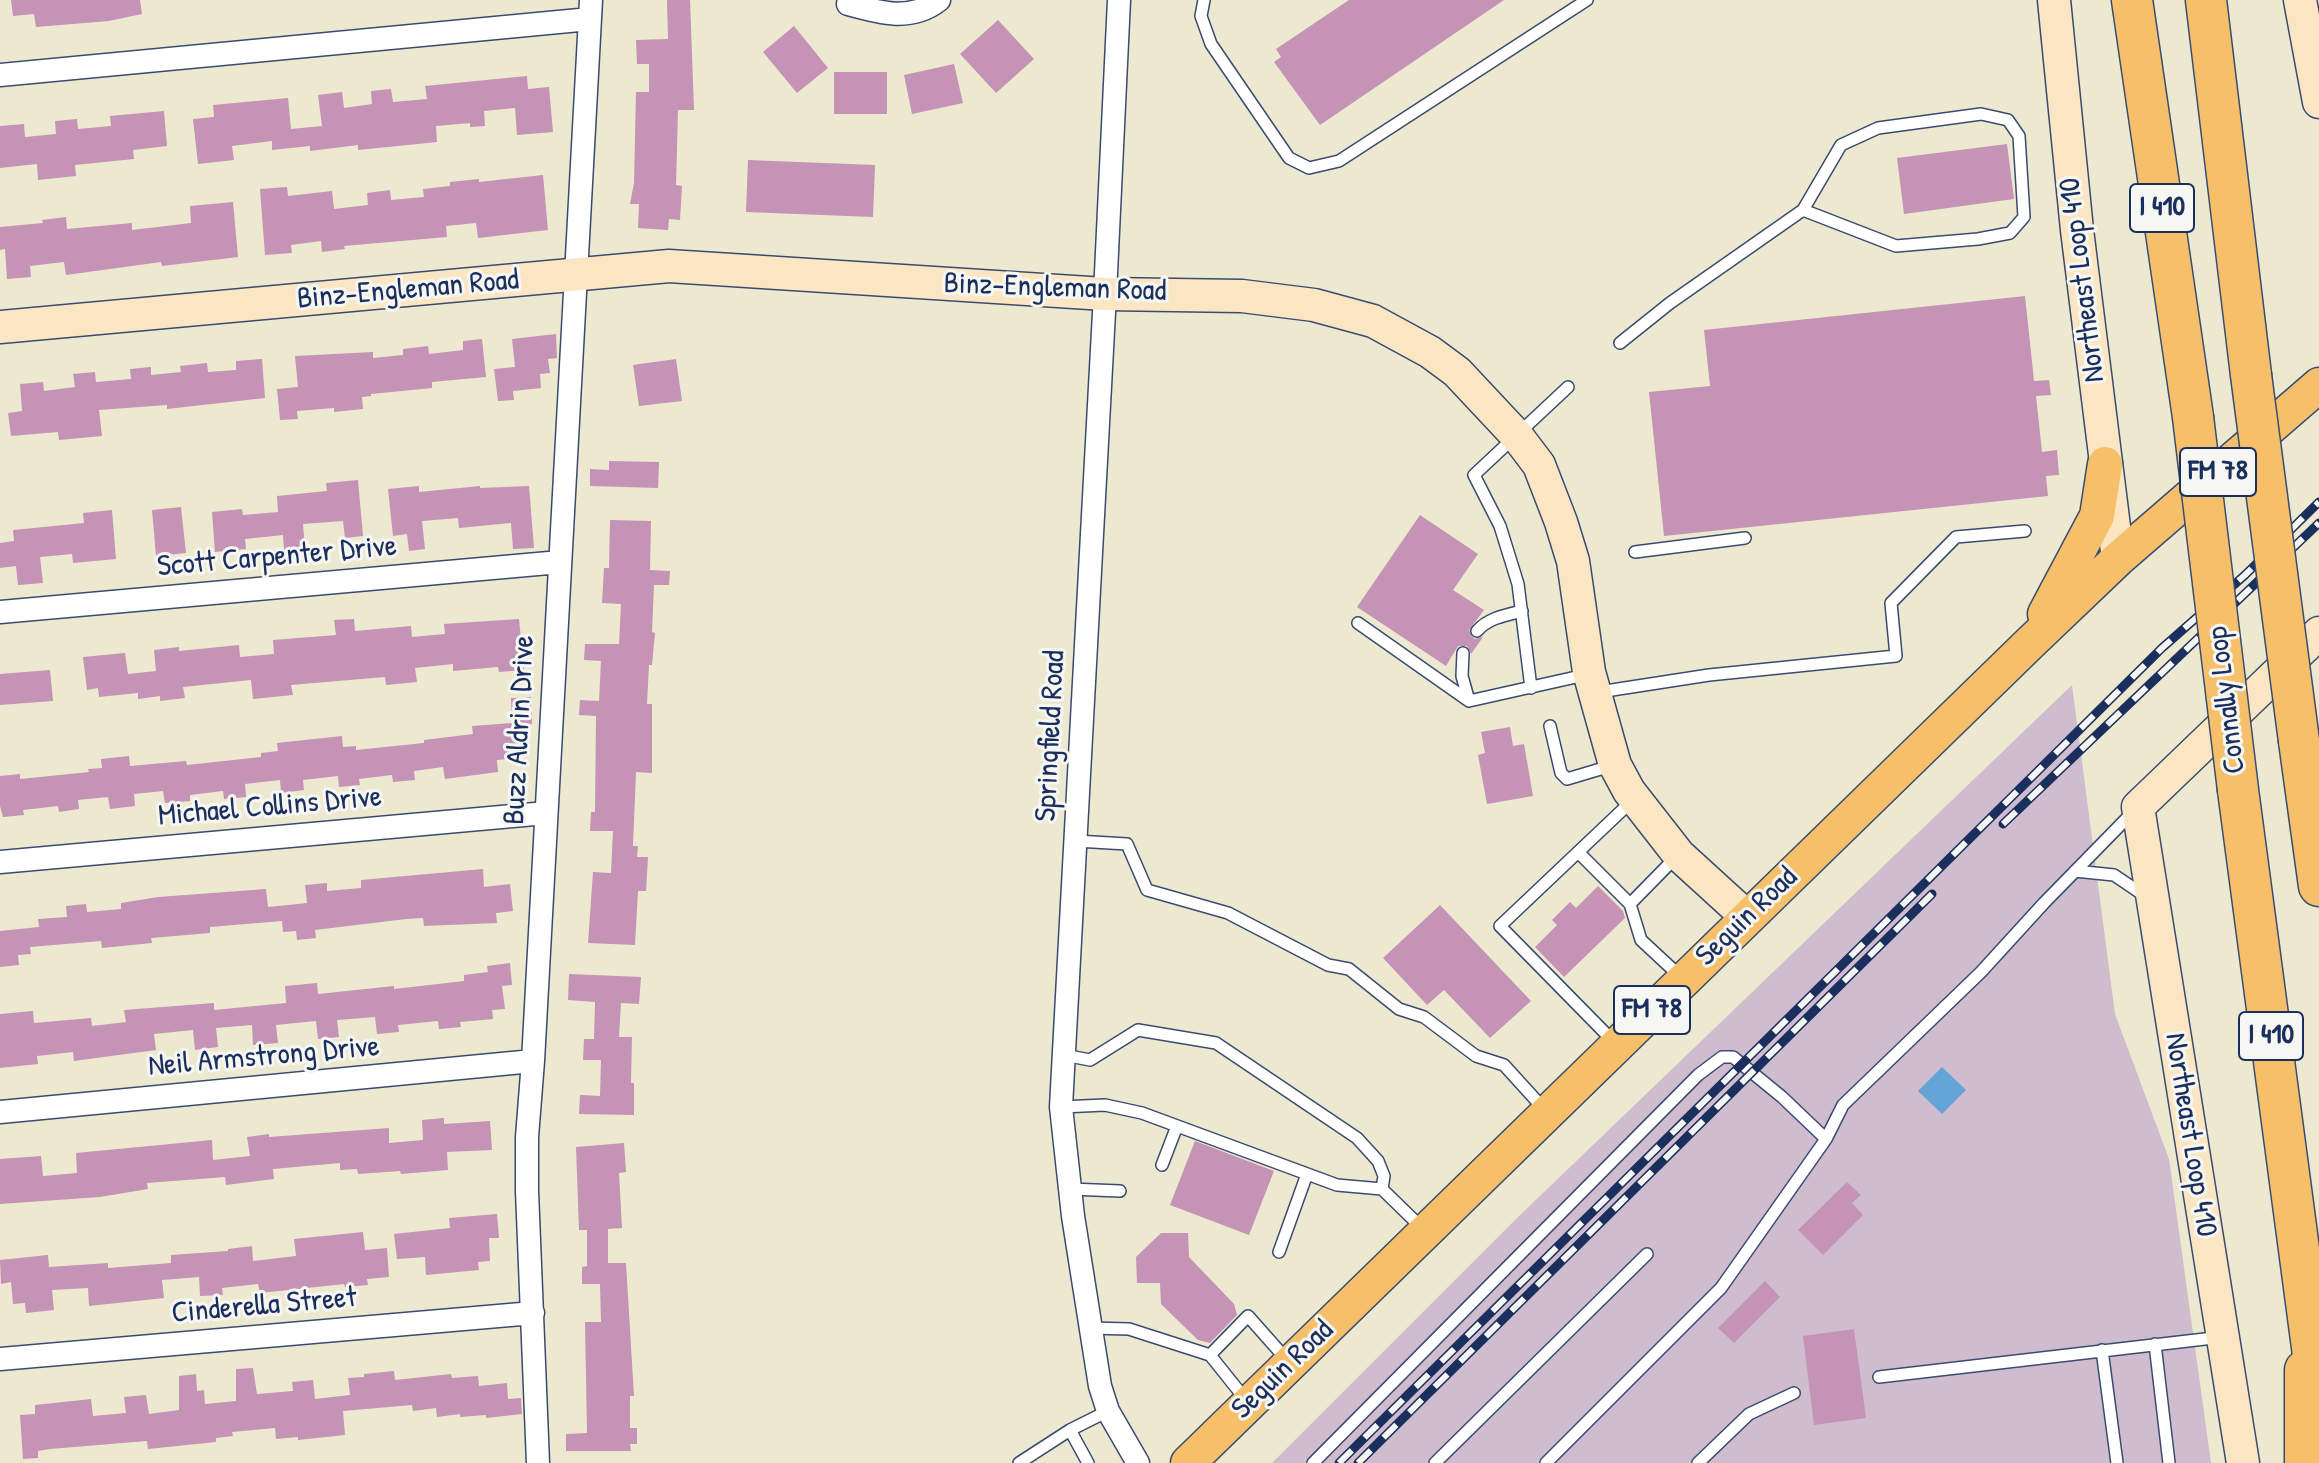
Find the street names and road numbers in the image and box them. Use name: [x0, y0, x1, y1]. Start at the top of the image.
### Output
street label: Northeast Loop 410: [2053, 176, 2113, 384]
road number: I 410: [2130, 184, 2194, 232]
street label: Binz-Engleman Road: [296, 262, 520, 318]
street label: Binz-Engleman Road: [943, 266, 1167, 310]
road number: FM 78: [2180, 448, 2256, 496]
street label: Scott Carpenter Drive: [156, 529, 398, 585]
street label: Connally Loop: [2200, 624, 2254, 776]
street label: Buzz Aldrin Drive: [497, 635, 543, 825]
street label: Springfield Road: [1029, 649, 1073, 823]
street label: Michael Collins Drive: [157, 779, 383, 835]
street label: Seguin Road: [1689, 860, 1805, 974]
road number: FM 78: [1614, 986, 1690, 1034]
road number: I 410: [2239, 1012, 2303, 1060]
street label: Neil Armstrong Drive: [147, 1029, 381, 1085]
street label: Northeast Loop 410: [2156, 1031, 2224, 1239]
street label: Cinderella Street: [170, 1280, 358, 1332]
street label: Seguin Road: [1225, 1313, 1341, 1427]

